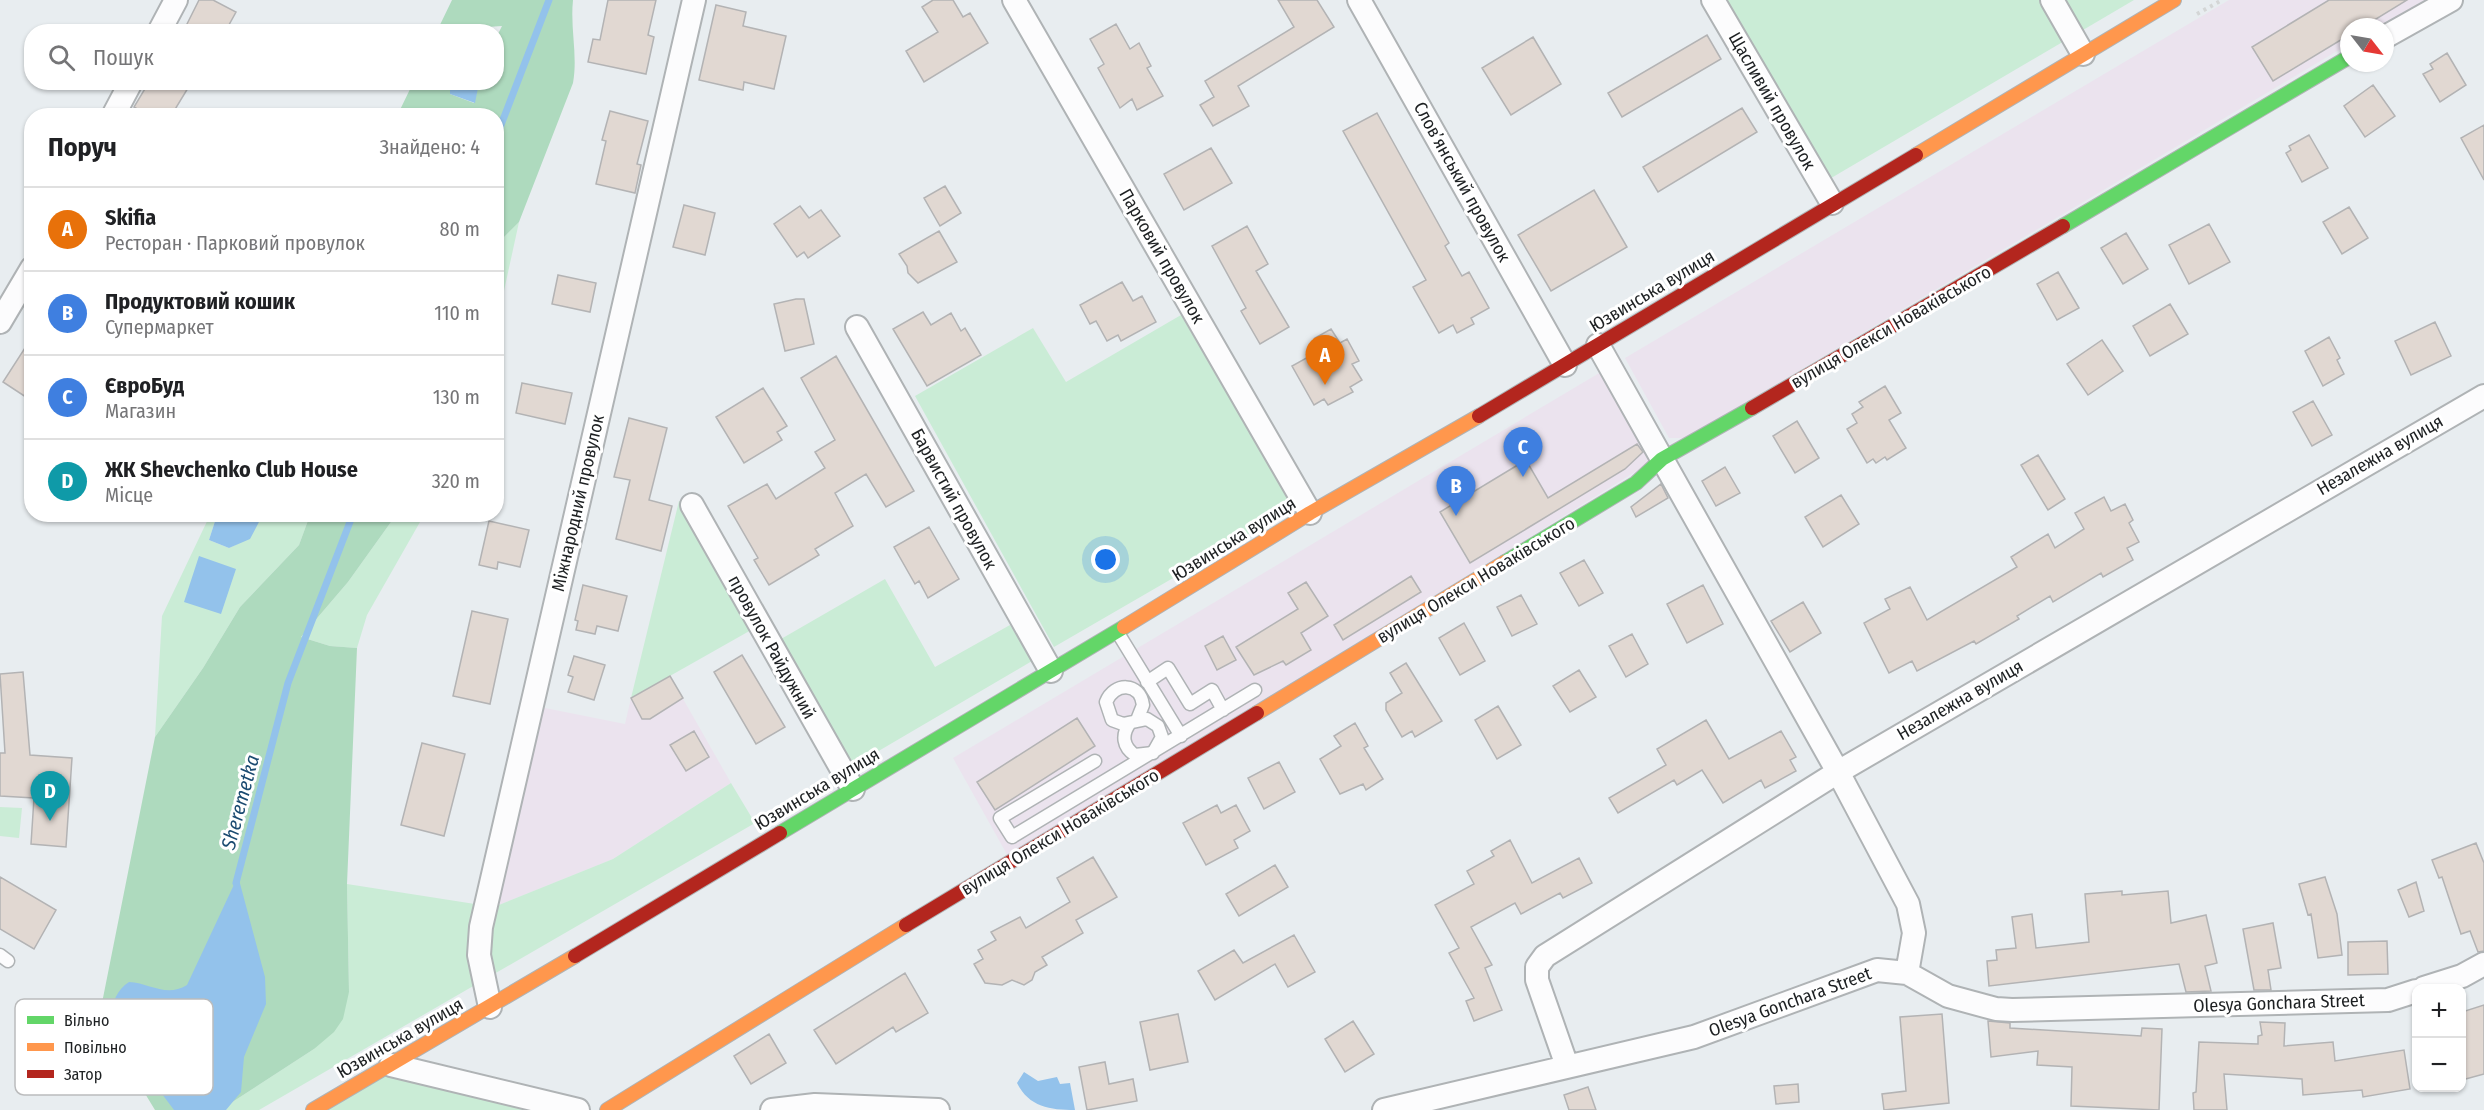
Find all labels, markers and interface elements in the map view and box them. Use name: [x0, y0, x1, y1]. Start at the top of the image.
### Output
north arrow: [2340, 18, 2394, 72]
search box: [24, 24, 504, 90]
street label: Щасливий провулок: [1724, 28, 1821, 174]
icon: search: [45, 41, 78, 74]
text: Пошук: [93, 44, 154, 71]
street label: Словʼянський провулок: [1409, 98, 1515, 266]
text: Поруч: [48, 132, 117, 163]
text: Знайдено: 4: [380, 135, 480, 159]
street label: Парковий провулок: [1114, 185, 1210, 328]
text: Skifia: [105, 204, 156, 231]
text: A: [62, 217, 73, 241]
text: 80 m: [440, 217, 480, 241]
text: Ресторан · Парковий провулок: [105, 231, 365, 255]
street label: Юзвинська вулиця: [1585, 245, 1719, 337]
street label: вулиця Олекси Новаківського: [1787, 261, 1995, 393]
text: Продуктовий кошик: [105, 288, 295, 315]
text: B: [62, 301, 73, 325]
text: 110 m: [434, 301, 480, 325]
text: Супермаркет: [105, 315, 214, 339]
pin: A: [1306, 336, 1344, 385]
text: ЄвроБуд: [105, 372, 184, 399]
text: C: [62, 385, 73, 409]
text: 130 m: [433, 385, 480, 409]
text: Магазин: [105, 399, 176, 423]
street label: Незалежна вулиця: [2313, 410, 2447, 500]
street label: Міжнародний провулок: [547, 412, 609, 594]
street label: Барвистий провулок: [906, 425, 1002, 574]
pin: C: [1504, 428, 1543, 477]
text: ЖК Shevchenko Club House: [105, 456, 358, 483]
pin: B: [1436, 466, 1476, 516]
text: D: [62, 469, 73, 493]
text: 320 m: [432, 469, 480, 493]
text: Місце: [105, 483, 153, 507]
street label: Юзвинська вулиця: [1168, 492, 1300, 586]
street label: вулиця Олекси Новаківського: [1373, 512, 1579, 648]
your location: [1091, 545, 1120, 574]
street label: провулок Райдужний: [723, 571, 821, 723]
street label: Незалежна вулиця: [1893, 655, 2027, 745]
street label: Юзвинська вулиця: [750, 743, 884, 835]
water label: Sheremetka: [216, 752, 264, 853]
street label: вулиця Олекси Новаківського: [957, 764, 1163, 900]
pin: D: [31, 772, 70, 821]
street label: Olesya Gonchara Street: [1706, 962, 1874, 1042]
map controls: [2412, 984, 2466, 1092]
button: +: [2412, 984, 2466, 1038]
street label: Olesya Gonchara Street: [2193, 989, 2365, 1017]
street label: Юзвинська вулиця: [333, 993, 467, 1083]
legend: [15, 999, 213, 1095]
text: Вільно: [64, 1011, 109, 1030]
text: Повільно: [64, 1038, 127, 1057]
button: −: [2412, 1038, 2466, 1092]
text: Затор: [64, 1065, 102, 1084]

